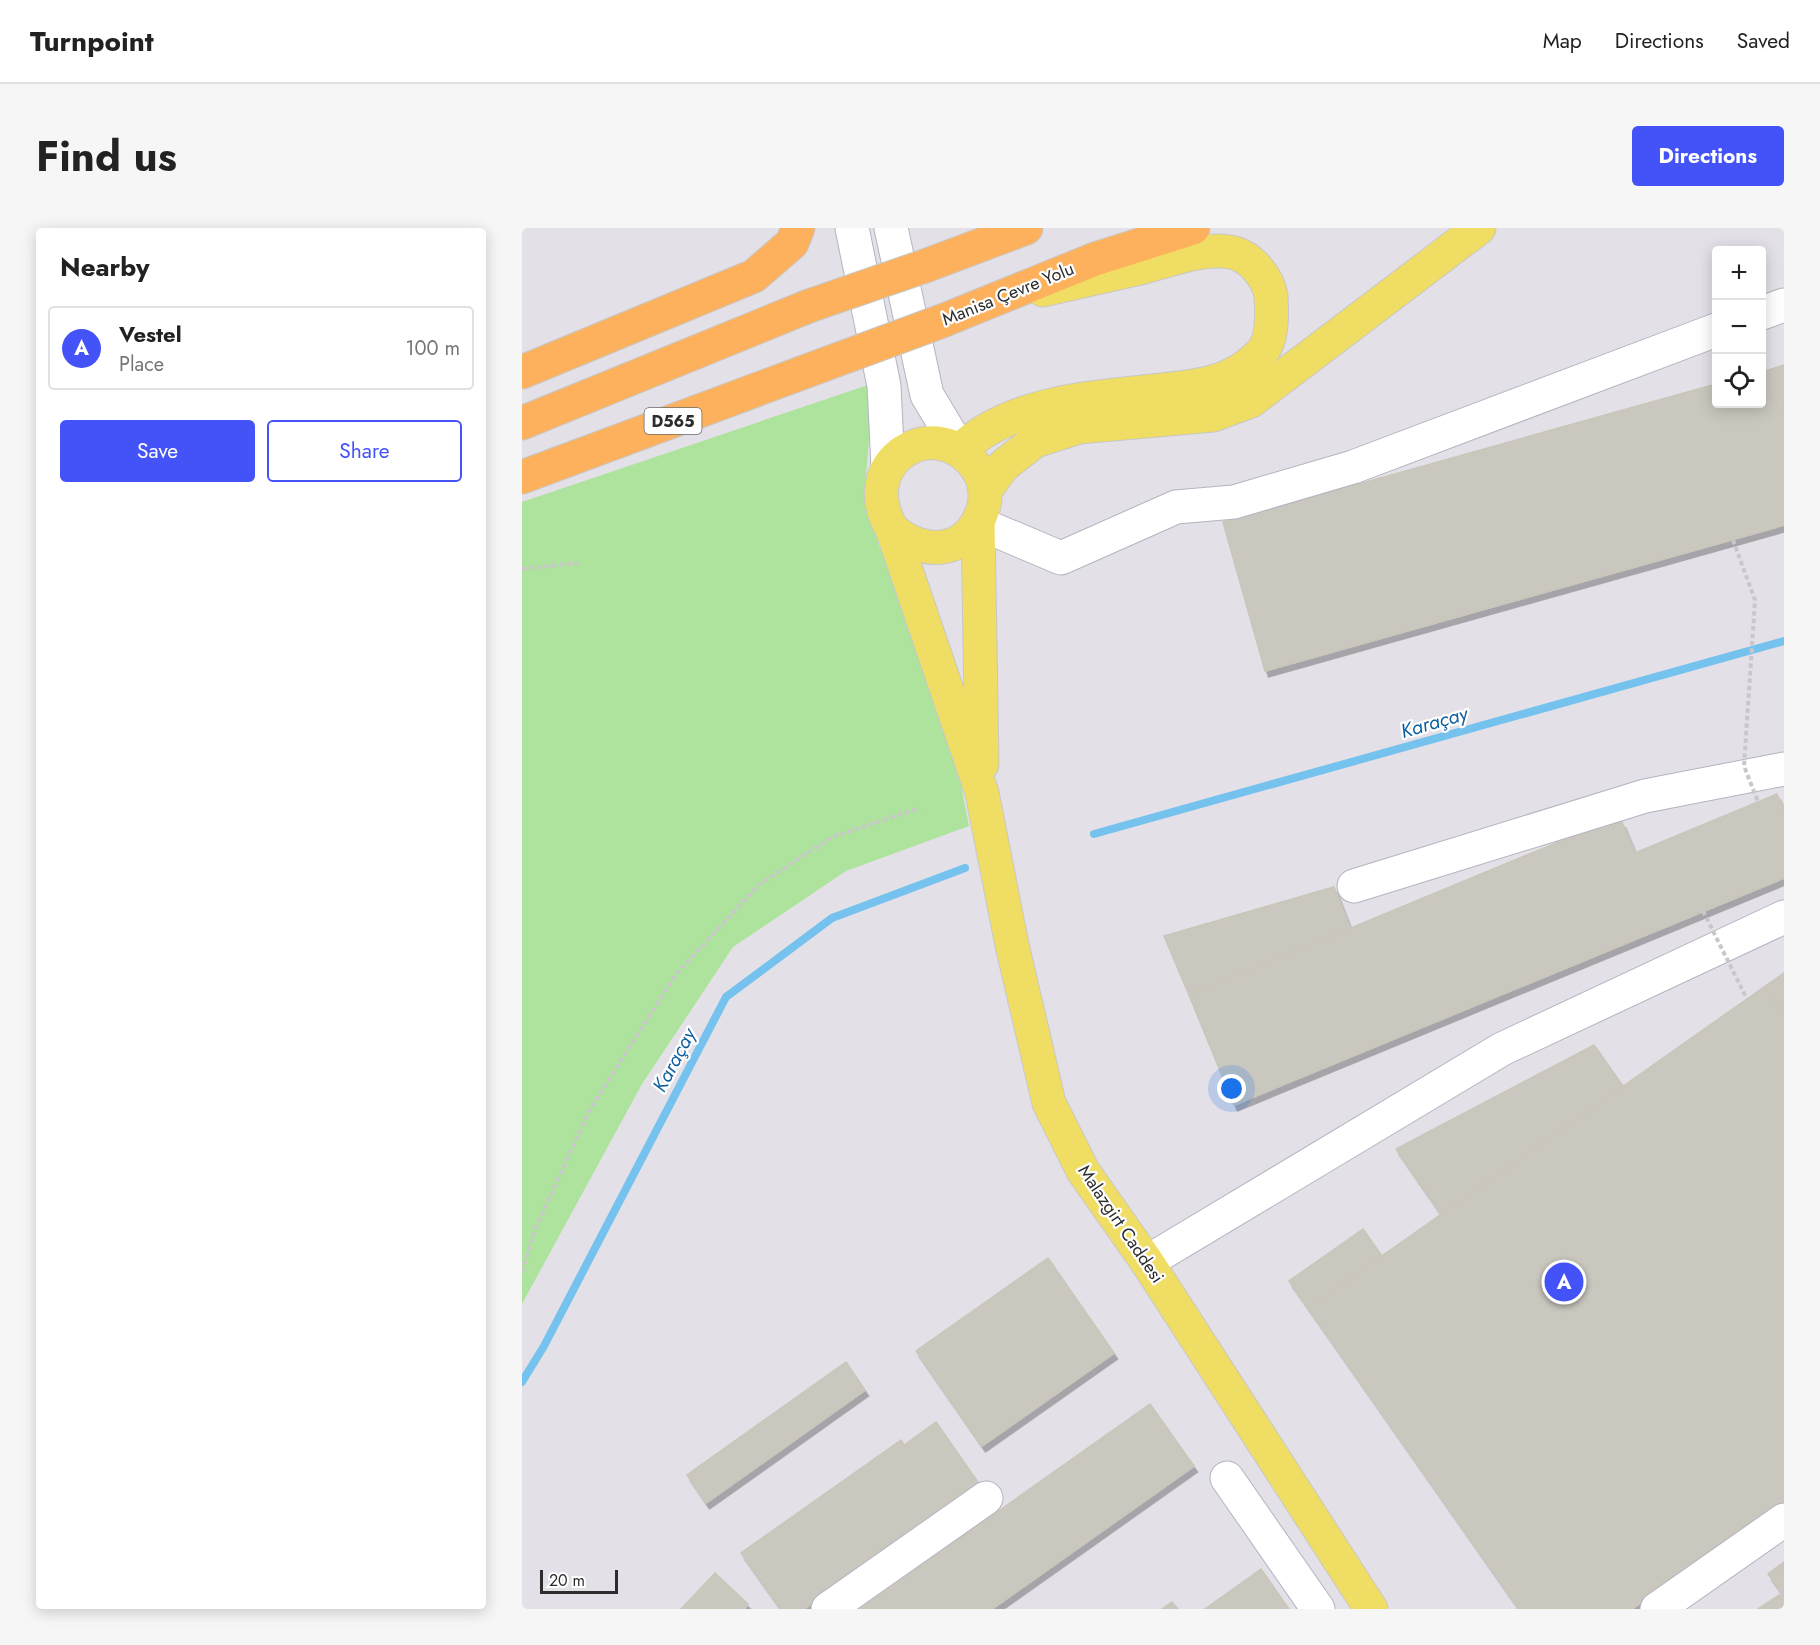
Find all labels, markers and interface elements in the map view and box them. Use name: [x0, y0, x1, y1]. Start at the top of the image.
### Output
text: Turnpoint: [30, 21, 154, 62]
text: Map: [1543, 26, 1582, 56]
text: Directions: [1615, 26, 1704, 56]
text: Saved: [1737, 26, 1790, 56]
text: Find us: [36, 126, 177, 187]
button: Directions: [1632, 126, 1784, 186]
map controls: [1712, 246, 1766, 408]
button: +: [1712, 246, 1766, 300]
text: Nearby: [60, 248, 149, 286]
street label: Manisa Çevre Yolu: [938, 256, 1078, 332]
button: −: [1712, 300, 1766, 354]
text: Vestel: [119, 318, 182, 350]
text: A: [74, 334, 89, 363]
text: 100 m: [405, 334, 460, 363]
text: Place: [119, 350, 164, 379]
button: locate: [1712, 354, 1766, 408]
road number: D565: [644, 408, 702, 434]
button: Save: [60, 420, 255, 482]
button: Share: [267, 420, 462, 482]
water label: Karaçay: [1397, 699, 1472, 746]
water label: Karaçay: [646, 1022, 704, 1097]
your location: [1217, 1074, 1246, 1103]
street label: Malazgirt Caddesi: [1072, 1160, 1170, 1288]
pin: A: [1544, 1260, 1584, 1304]
scale bar: [540, 1567, 618, 1594]
text: 20 m: [549, 1569, 585, 1592]

